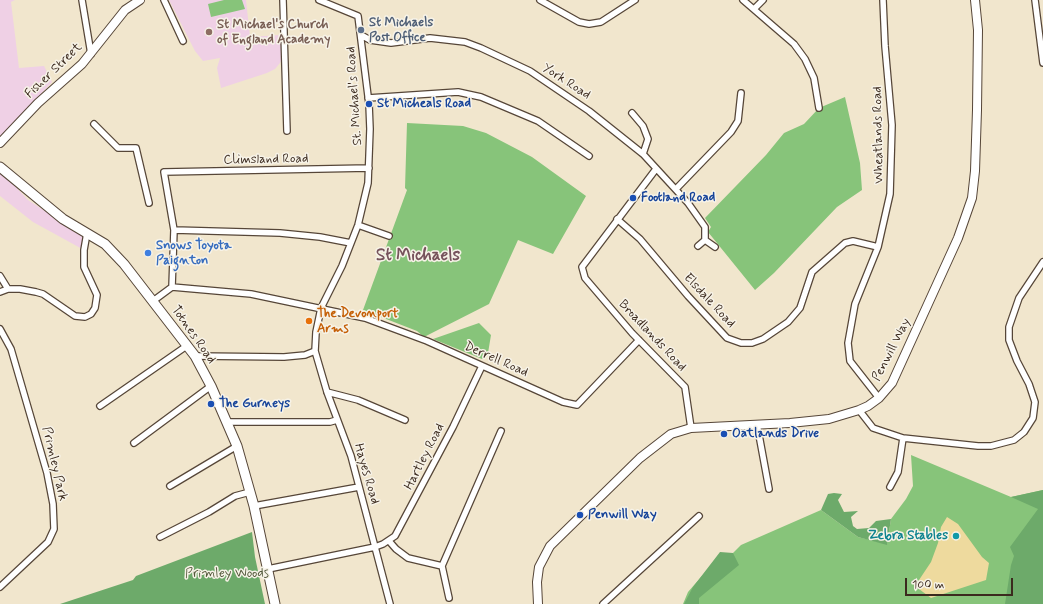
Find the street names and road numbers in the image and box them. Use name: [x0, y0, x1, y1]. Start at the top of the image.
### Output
street label: Fisher Street: [22, 40, 86, 102]
street label: St. Michael's Road: [344, 46, 366, 146]
street label: York Road: [539, 61, 593, 103]
street label: Wheatlands Road: [870, 86, 888, 184]
street label: Climsland Road: [223, 151, 309, 169]
street label: Elsdale Road: [680, 271, 738, 331]
street label: Broadlands Road: [615, 297, 689, 375]
street label: Totnes Road: [167, 303, 219, 367]
street label: Penwill Way: [869, 316, 915, 384]
street label: Derrell Road: [462, 339, 530, 381]
street label: Hartley Road: [402, 421, 448, 493]
street label: Primley Park: [38, 425, 70, 503]
street label: Hayes Road: [350, 442, 382, 506]

